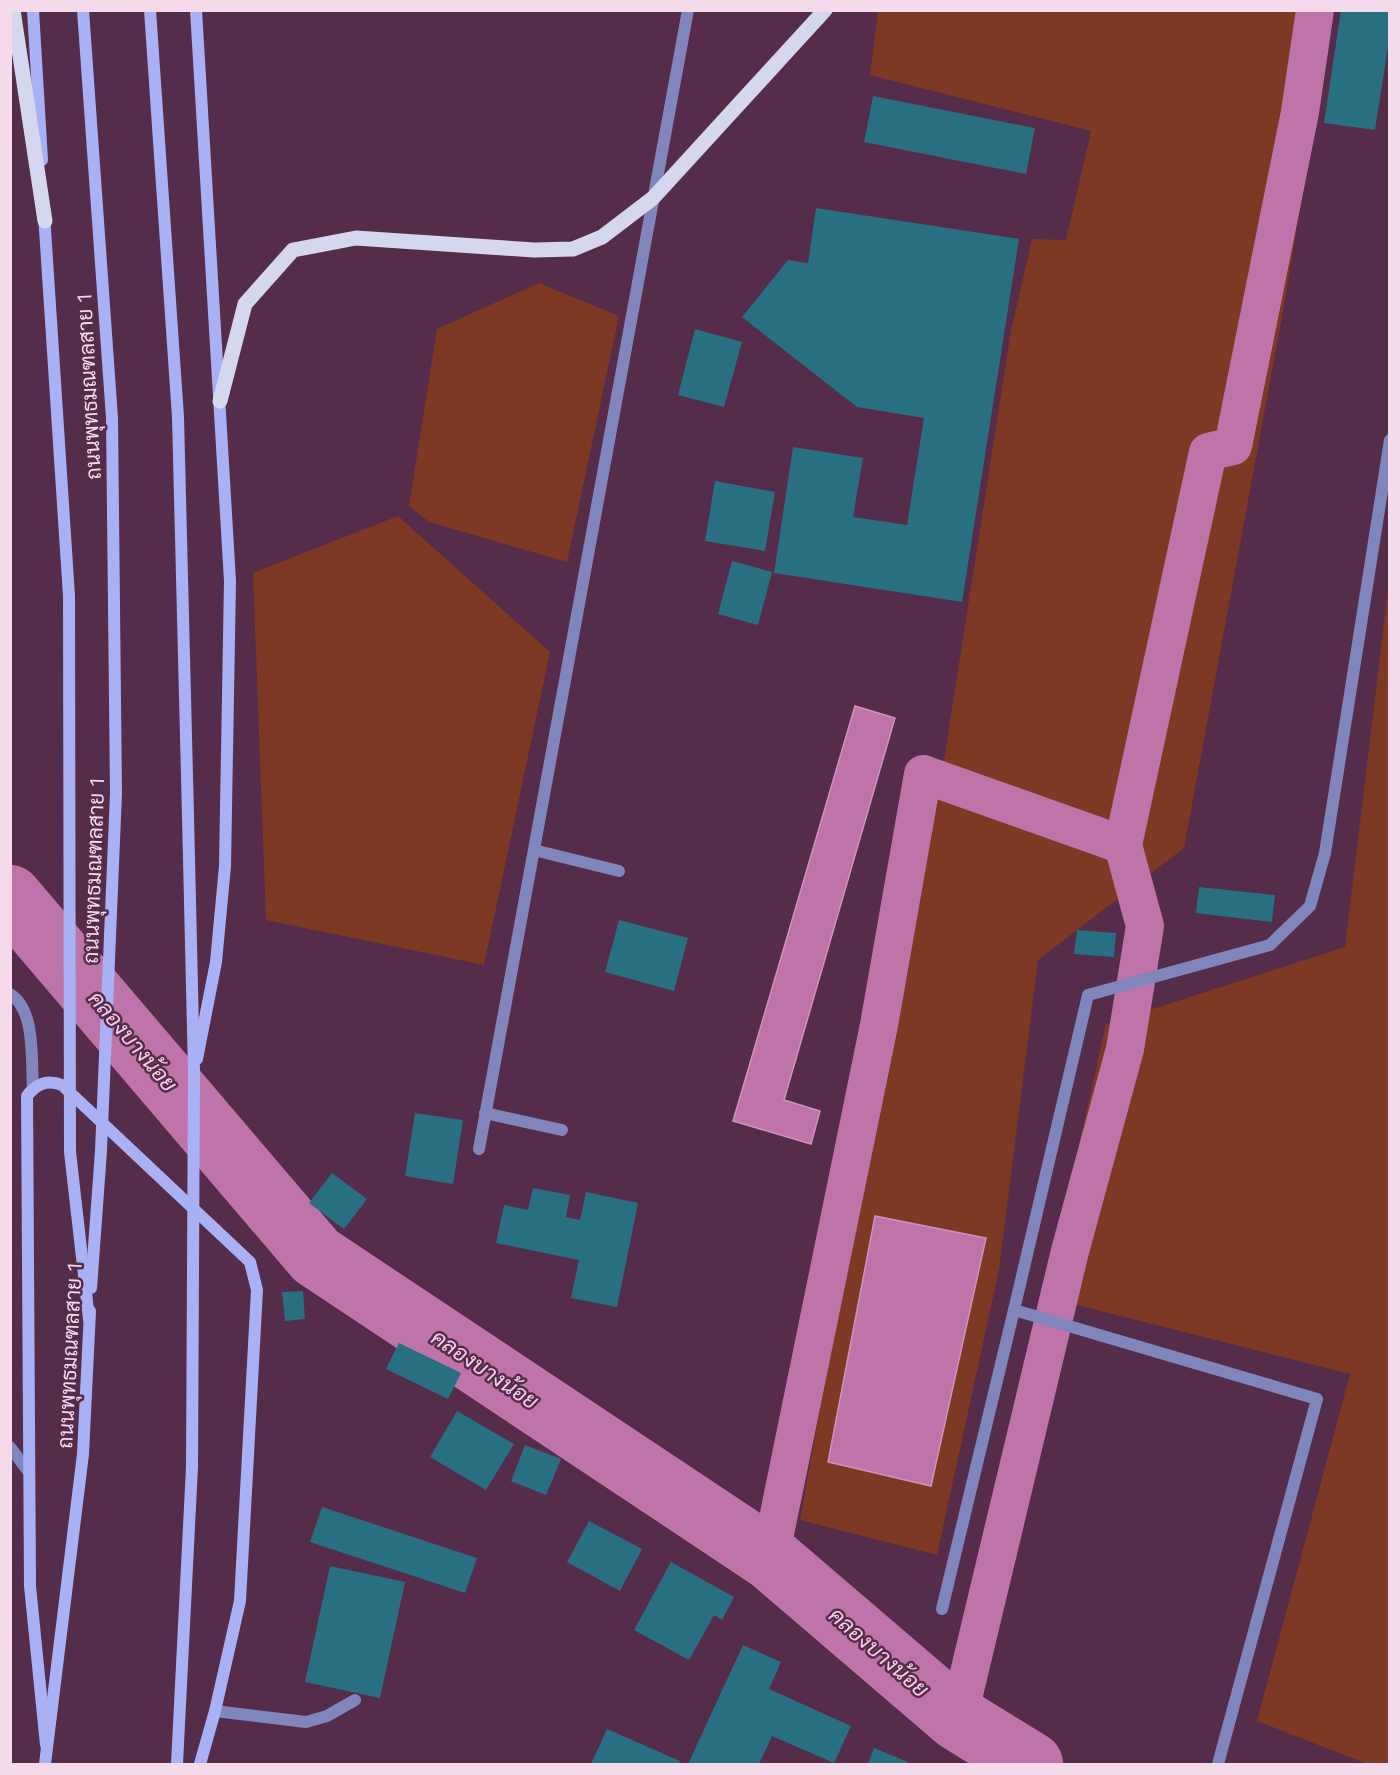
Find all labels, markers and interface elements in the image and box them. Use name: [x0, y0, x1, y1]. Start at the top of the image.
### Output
street label: ถนนพุทธมณฑลสาย 1: [67, 292, 109, 480]
street label: ถนนพุทธมณฑลสาย 1: [74, 776, 112, 964]
water label: คลองบางน้อย: [80, 983, 186, 1099]
street label: ถนนพุทธมณฑลสาย 1: [48, 1261, 90, 1449]
water label: คลองบางน้อย: [424, 1320, 546, 1418]
water label: คลองบางน้อย: [821, 1599, 937, 1706]

